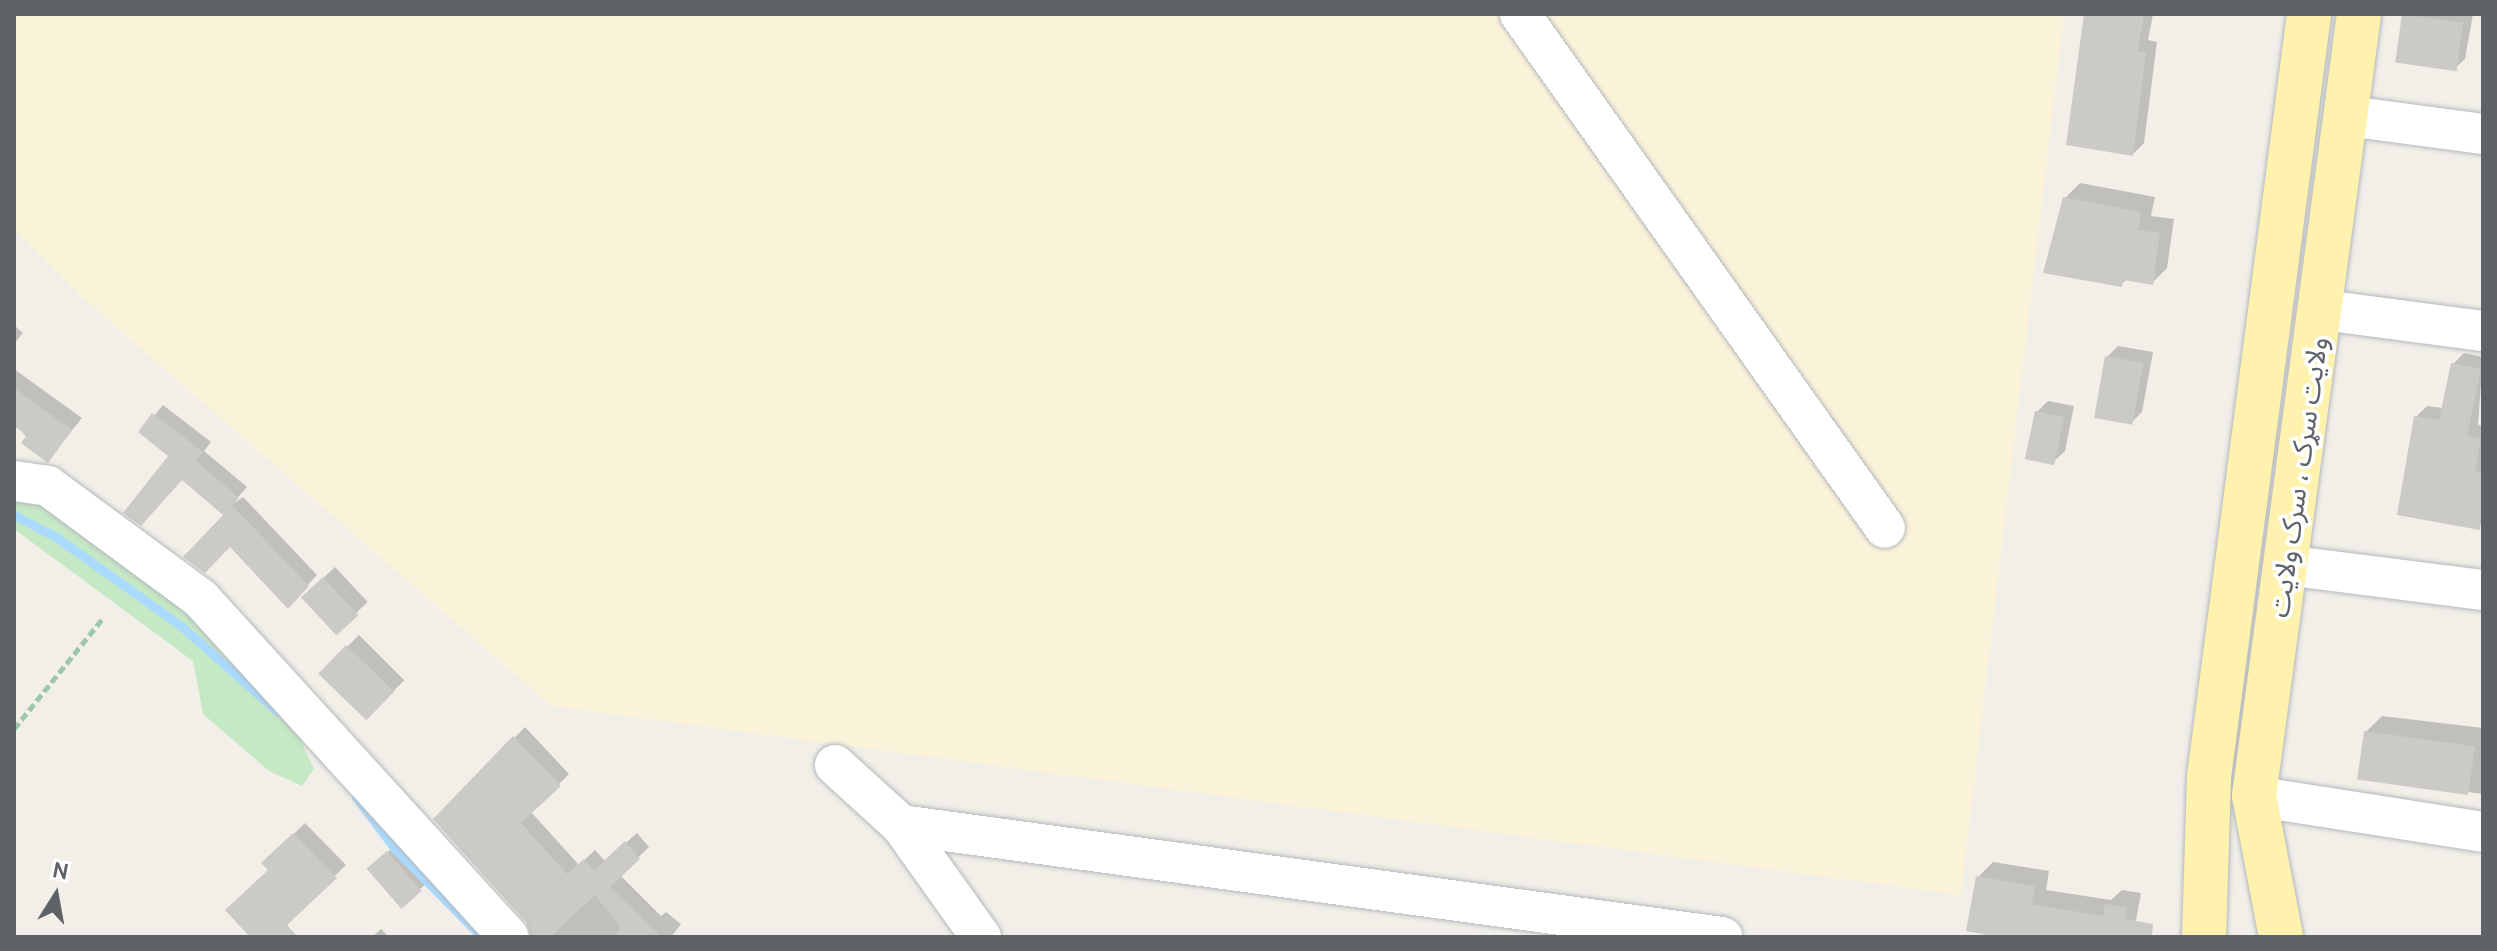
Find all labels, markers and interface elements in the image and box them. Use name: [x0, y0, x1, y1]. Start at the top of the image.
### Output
street label: ولایت سړک ، سرک ولایت: [2262, 335, 2334, 619]
north arrow: [16, 855, 96, 935]
text: N: [50, 856, 71, 886]

